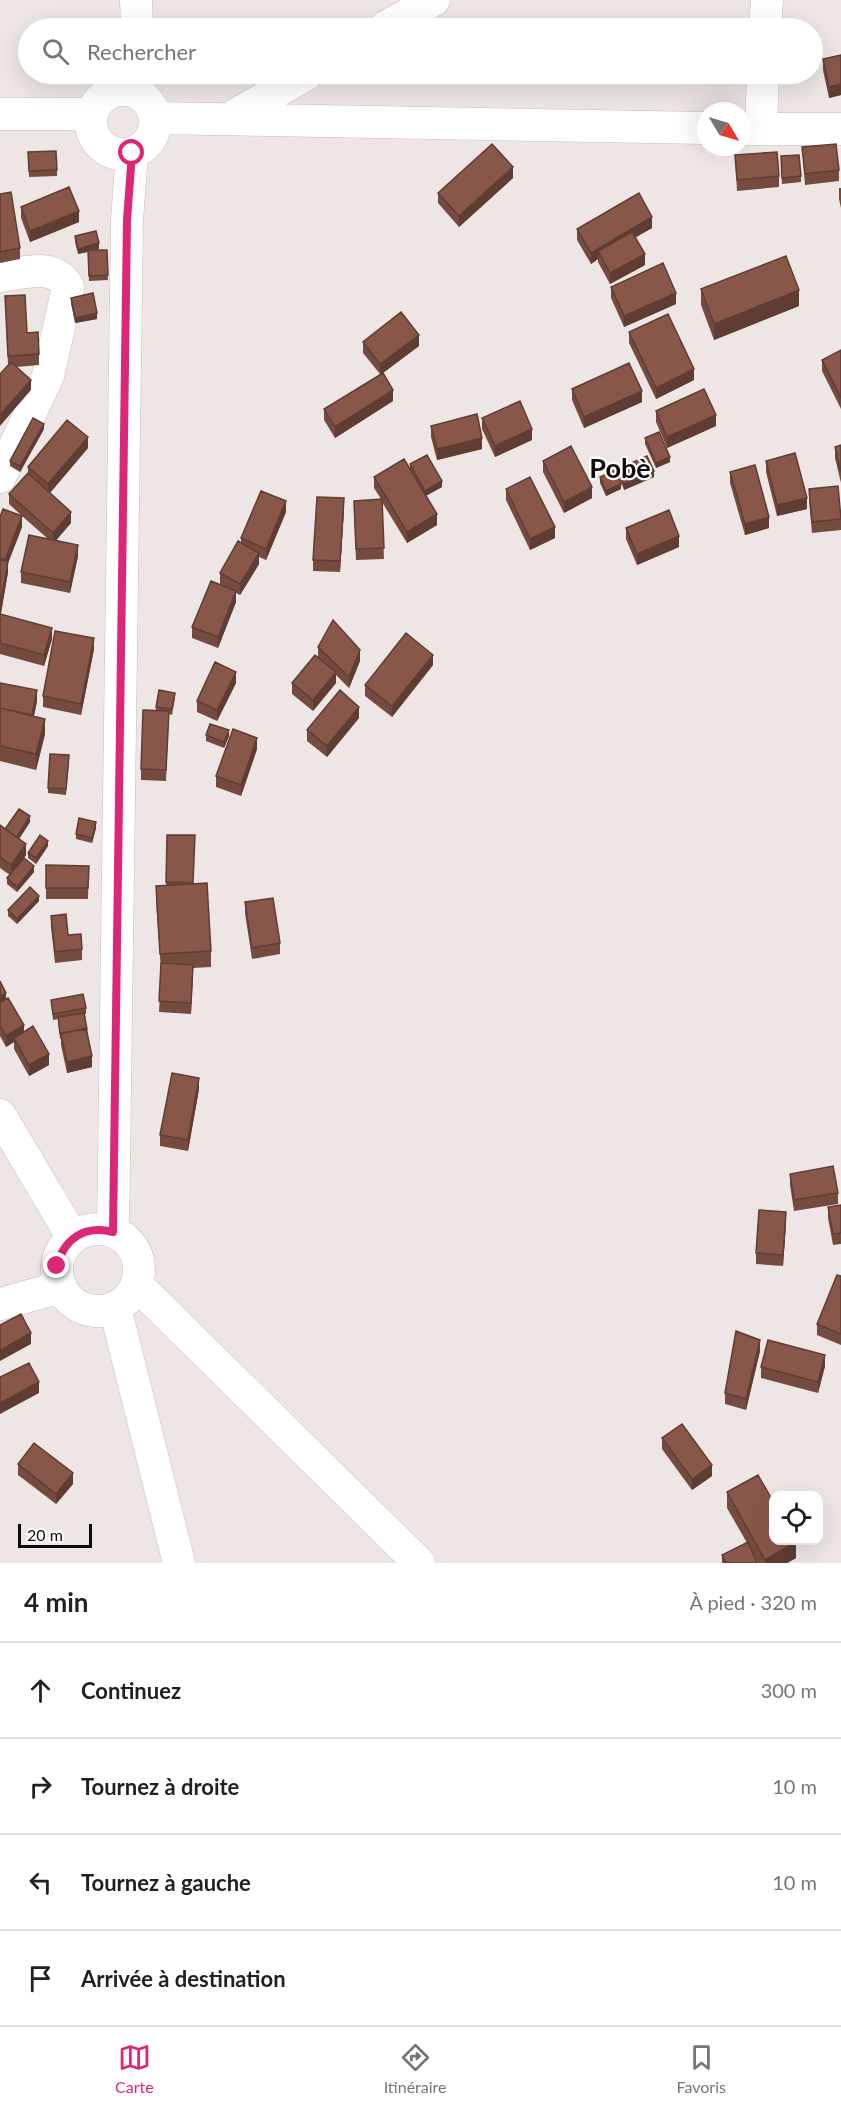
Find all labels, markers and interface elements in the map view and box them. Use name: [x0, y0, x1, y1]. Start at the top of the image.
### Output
search box: [18, 18, 823, 84]
icon: search: [39, 35, 72, 68]
text: Rechercher: [87, 38, 196, 65]
north arrow: [697, 102, 751, 156]
route start: [118, 139, 144, 165]
district label: Pobè: [589, 451, 651, 484]
route end: [43, 1252, 69, 1278]
map controls: [769, 1491, 823, 1545]
button: locate: [769, 1491, 823, 1545]
scale bar: [18, 1521, 92, 1548]
text: 20 m: [27, 1525, 63, 1544]
text: 4 min: [24, 1586, 88, 1618]
text: À pied · 320 m: [689, 1590, 817, 1614]
icon: ahead: [24, 1674, 57, 1707]
text: Continuez: [81, 1677, 181, 1704]
text: 300 m: [761, 1678, 817, 1702]
icon: right: [24, 1770, 57, 1803]
text: Tournez à droite: [81, 1773, 239, 1800]
text: 10 m: [772, 1774, 817, 1798]
icon: left: [24, 1866, 57, 1899]
text: Tournez à gauche: [81, 1869, 251, 1896]
text: 10 m: [772, 1870, 817, 1894]
icon: arrive: [24, 1962, 57, 1995]
text: Arrivée à destination: [81, 1965, 286, 1992]
tab: Carte: [115, 2041, 154, 2096]
tab: Itinéraire: [384, 2041, 447, 2096]
tab: Favoris: [677, 2041, 726, 2096]

